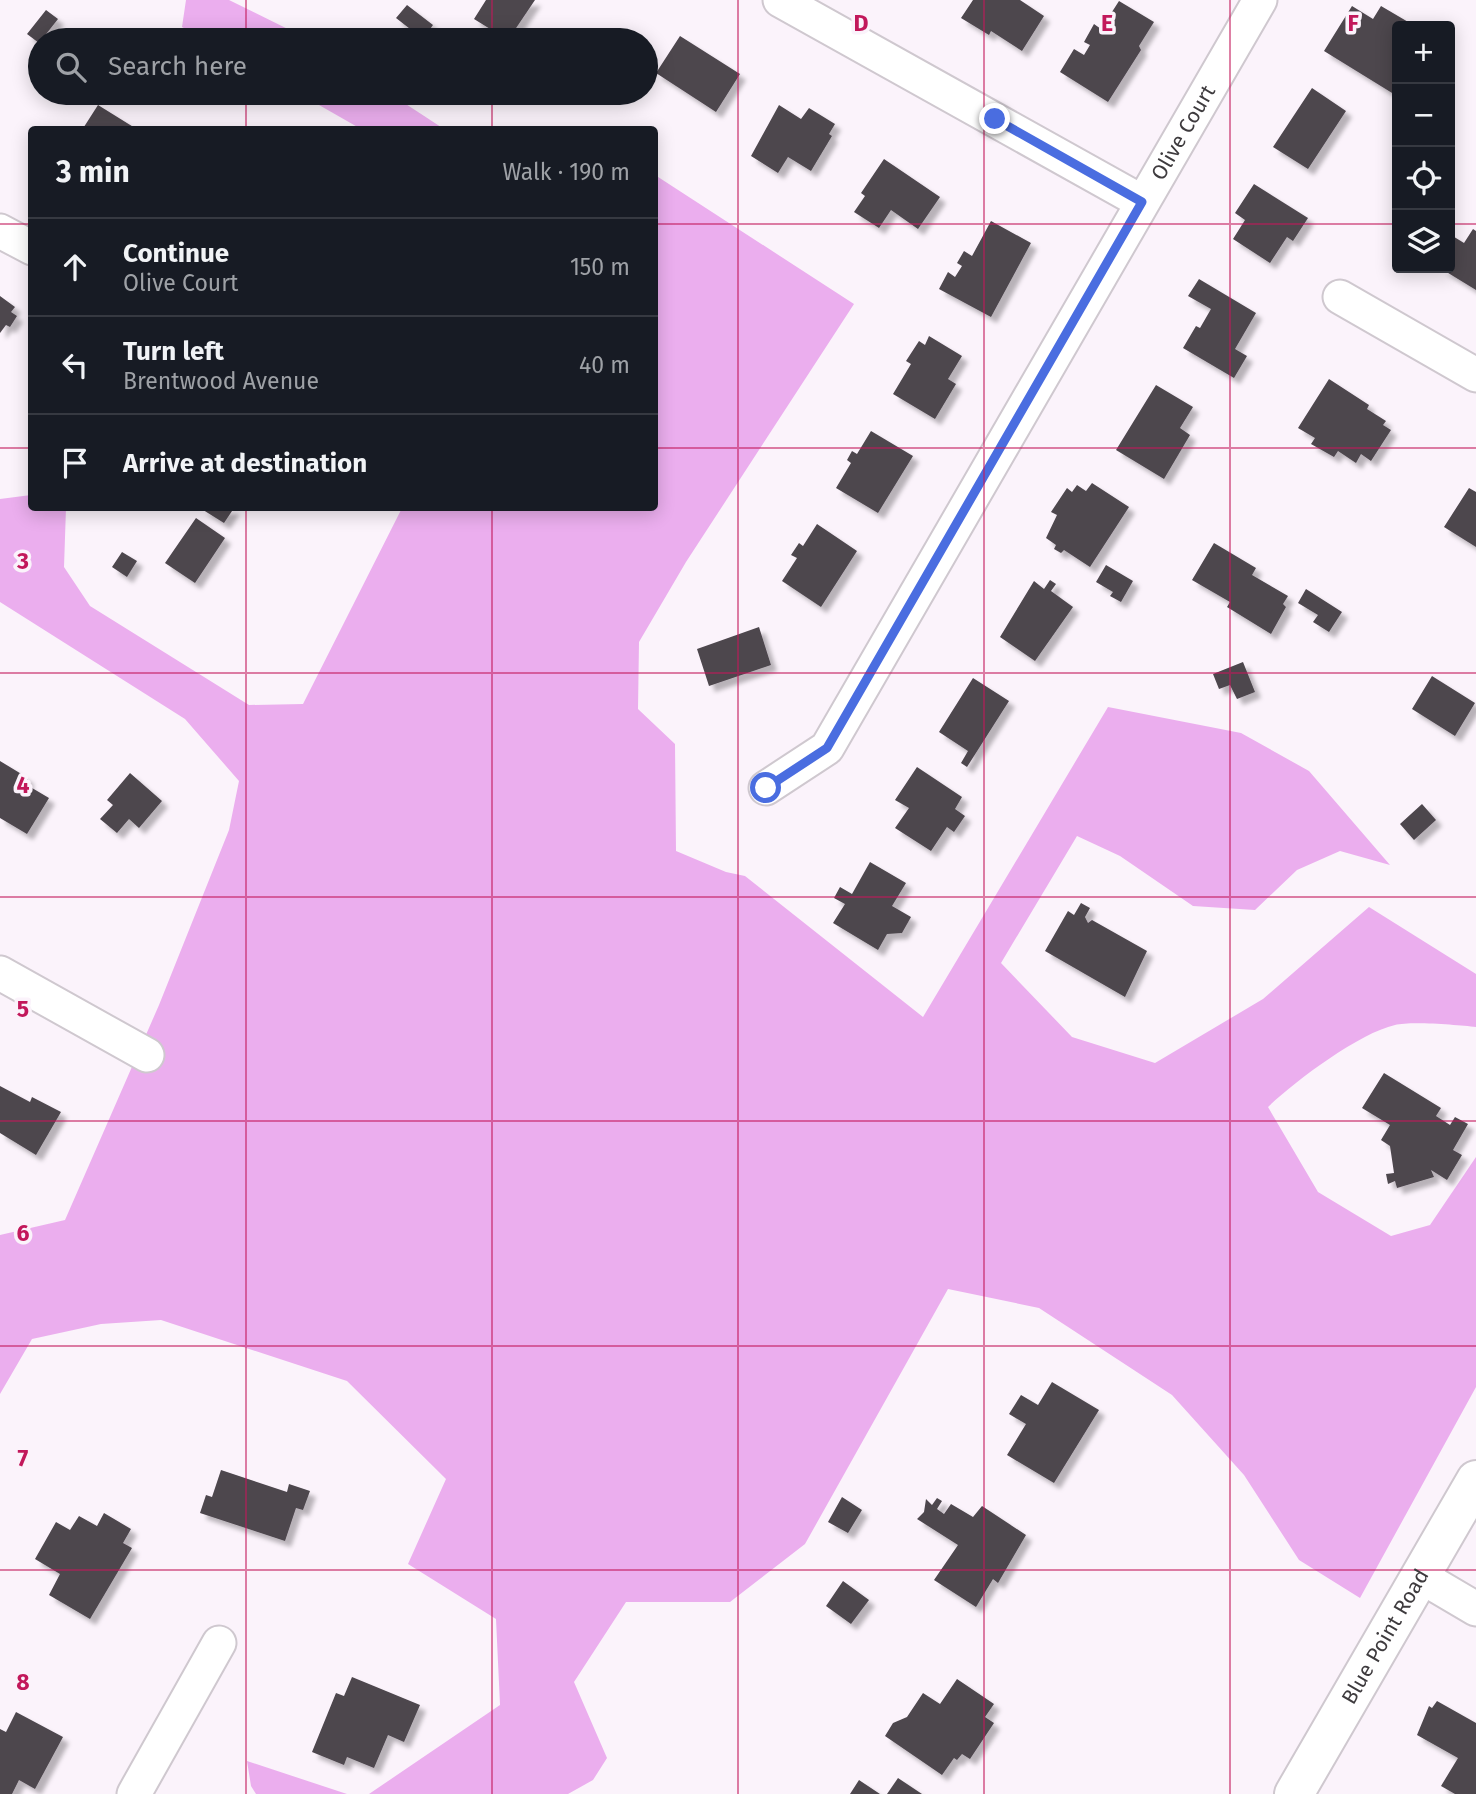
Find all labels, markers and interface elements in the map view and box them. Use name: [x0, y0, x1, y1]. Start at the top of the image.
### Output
text: D: [854, 9, 869, 37]
text: E: [1101, 9, 1113, 37]
text: F: [1347, 9, 1359, 37]
map controls: [1392, 21, 1455, 273]
button: +: [1392, 21, 1455, 84]
search box: [28, 28, 658, 105]
icon: search: [52, 48, 90, 86]
text: Search here: [108, 51, 247, 82]
street label: Olive Court: [1146, 80, 1221, 185]
button: −: [1392, 84, 1455, 147]
route end: [979, 103, 1010, 134]
button: locate: [1392, 147, 1455, 210]
text: 3 min: [56, 154, 130, 190]
text: Walk · 190 m: [503, 158, 630, 186]
button: layers: [1392, 210, 1455, 273]
text: Continue: [123, 238, 229, 269]
icon: ahead: [56, 248, 94, 286]
text: 150 m: [570, 253, 630, 281]
text: Olive Court: [123, 269, 238, 297]
text: Turn left: [123, 336, 224, 367]
icon: left: [56, 346, 94, 384]
text: 40 m: [579, 351, 630, 379]
text: Brentwood Avenue: [123, 367, 319, 395]
icon: arrive: [56, 444, 94, 482]
text: Arrive at destination: [123, 448, 367, 479]
text: 3: [16, 547, 29, 575]
text: 4: [17, 771, 30, 799]
route start: [750, 772, 781, 803]
text: 5: [17, 995, 29, 1023]
text: 6: [17, 1219, 30, 1247]
text: 7: [18, 1444, 29, 1472]
street label: Blue Point Road: [1336, 1564, 1435, 1709]
text: 8: [16, 1668, 30, 1696]

